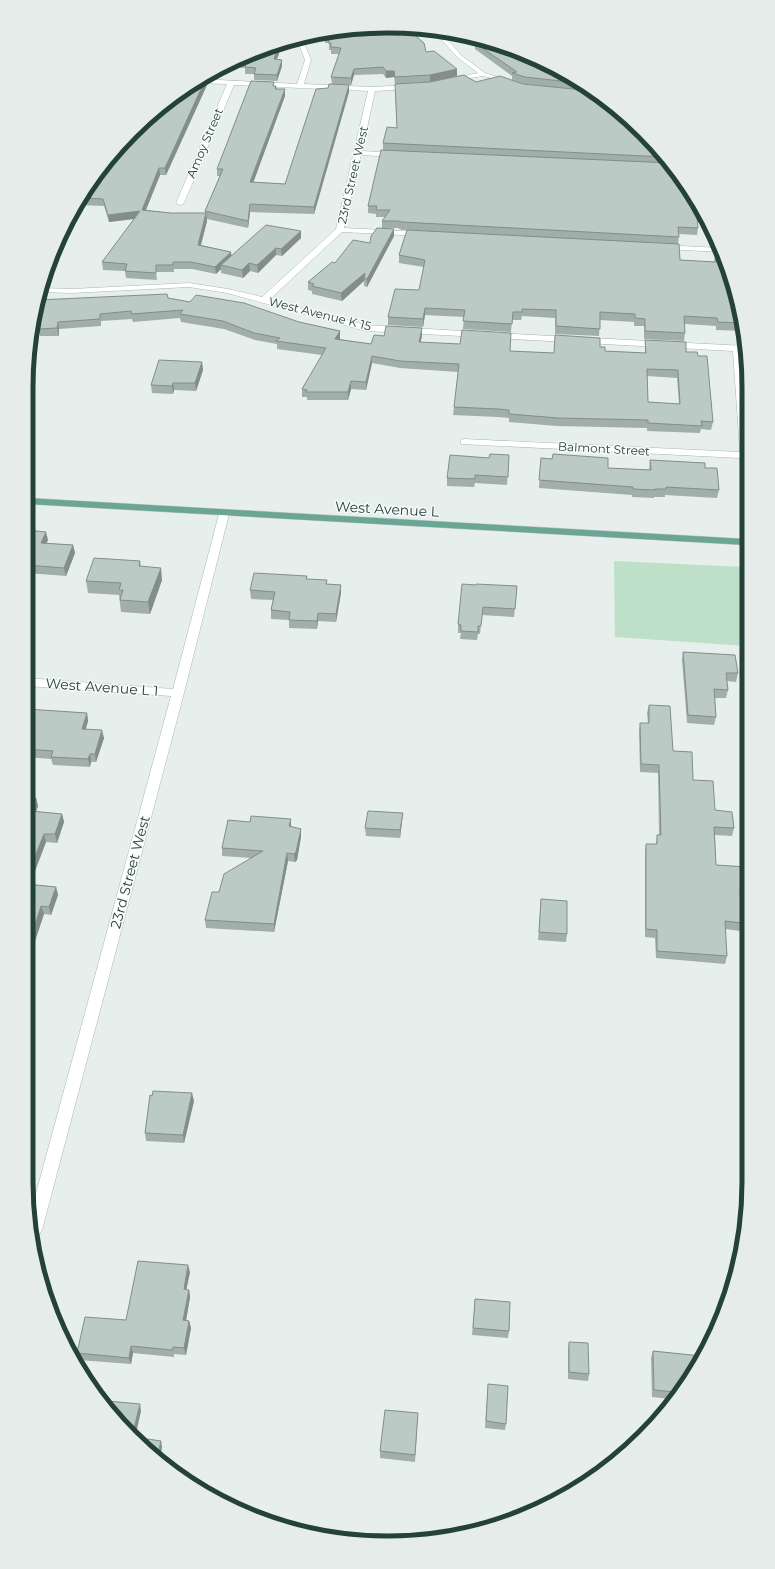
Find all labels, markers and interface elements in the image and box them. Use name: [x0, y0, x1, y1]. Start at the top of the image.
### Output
street label: Amoy Street: [183, 105, 226, 180]
street label: 23rd Street West: [334, 125, 371, 225]
street label: West Avenue K 15: [267, 294, 373, 334]
street label: Balmont Street: [558, 439, 650, 458]
street label: West Avenue L: [335, 497, 440, 521]
street label: West Avenue L 1: [45, 674, 159, 700]
street label: 23rd Street West: [106, 813, 154, 930]

